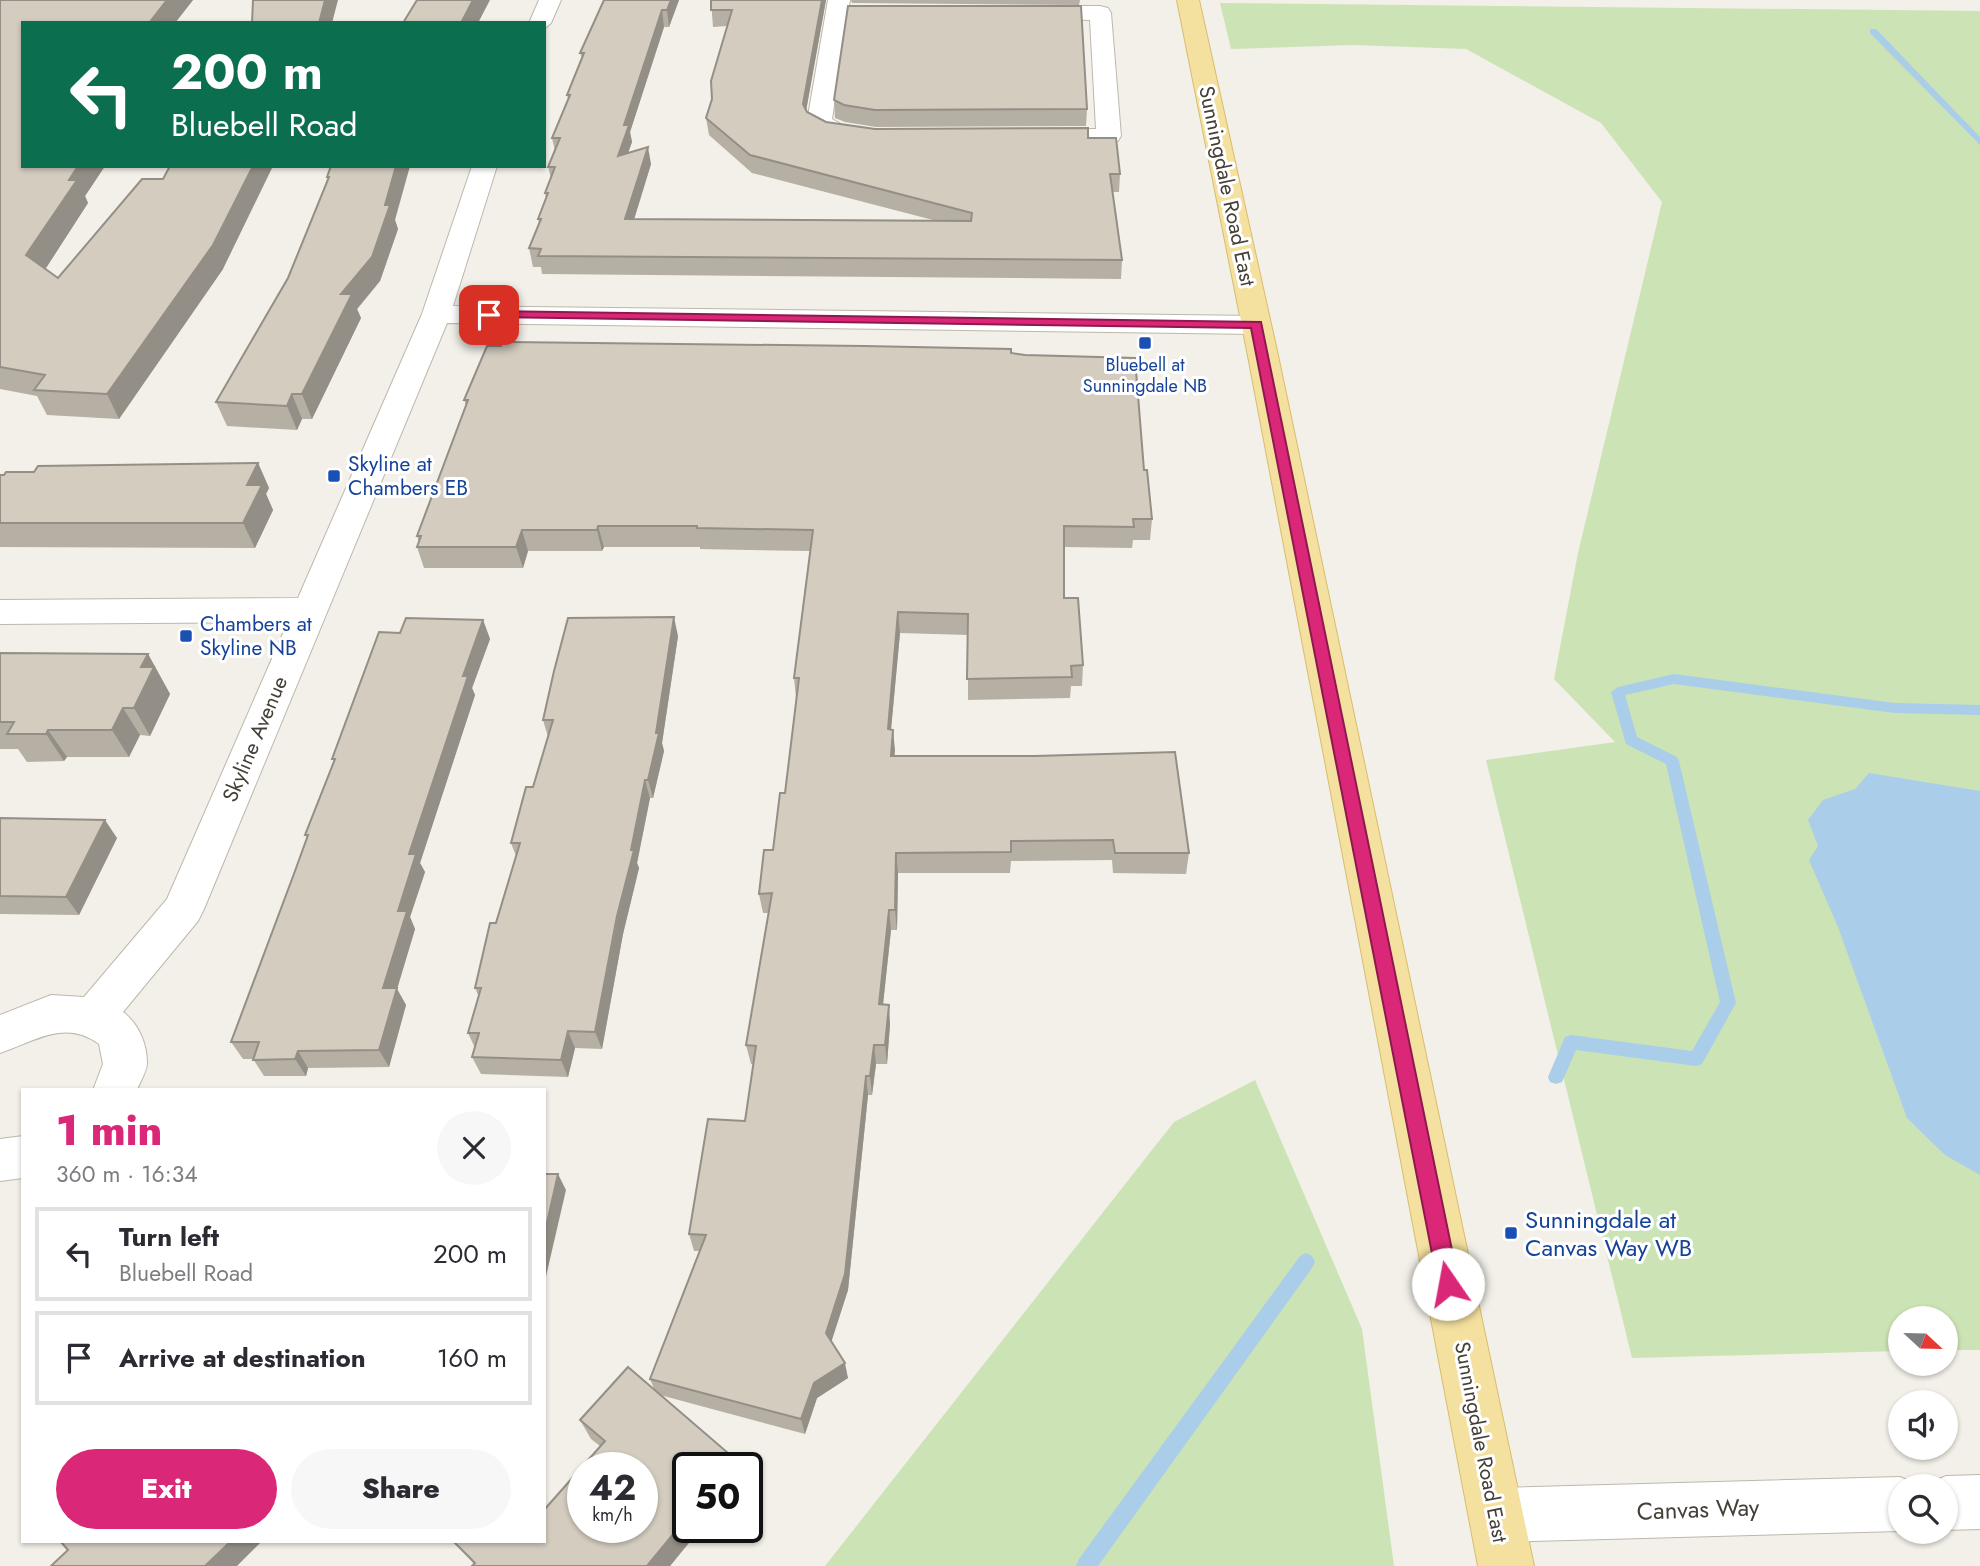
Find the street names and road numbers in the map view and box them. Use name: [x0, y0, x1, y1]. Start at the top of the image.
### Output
street label: Sunningdale Road East: [1191, 83, 1263, 289]
street label: Skyline Avenue: [215, 671, 295, 807]
street label: Sunningdale Road East: [1447, 1339, 1515, 1545]
street label: Canvas Way: [1636, 1489, 1760, 1529]

